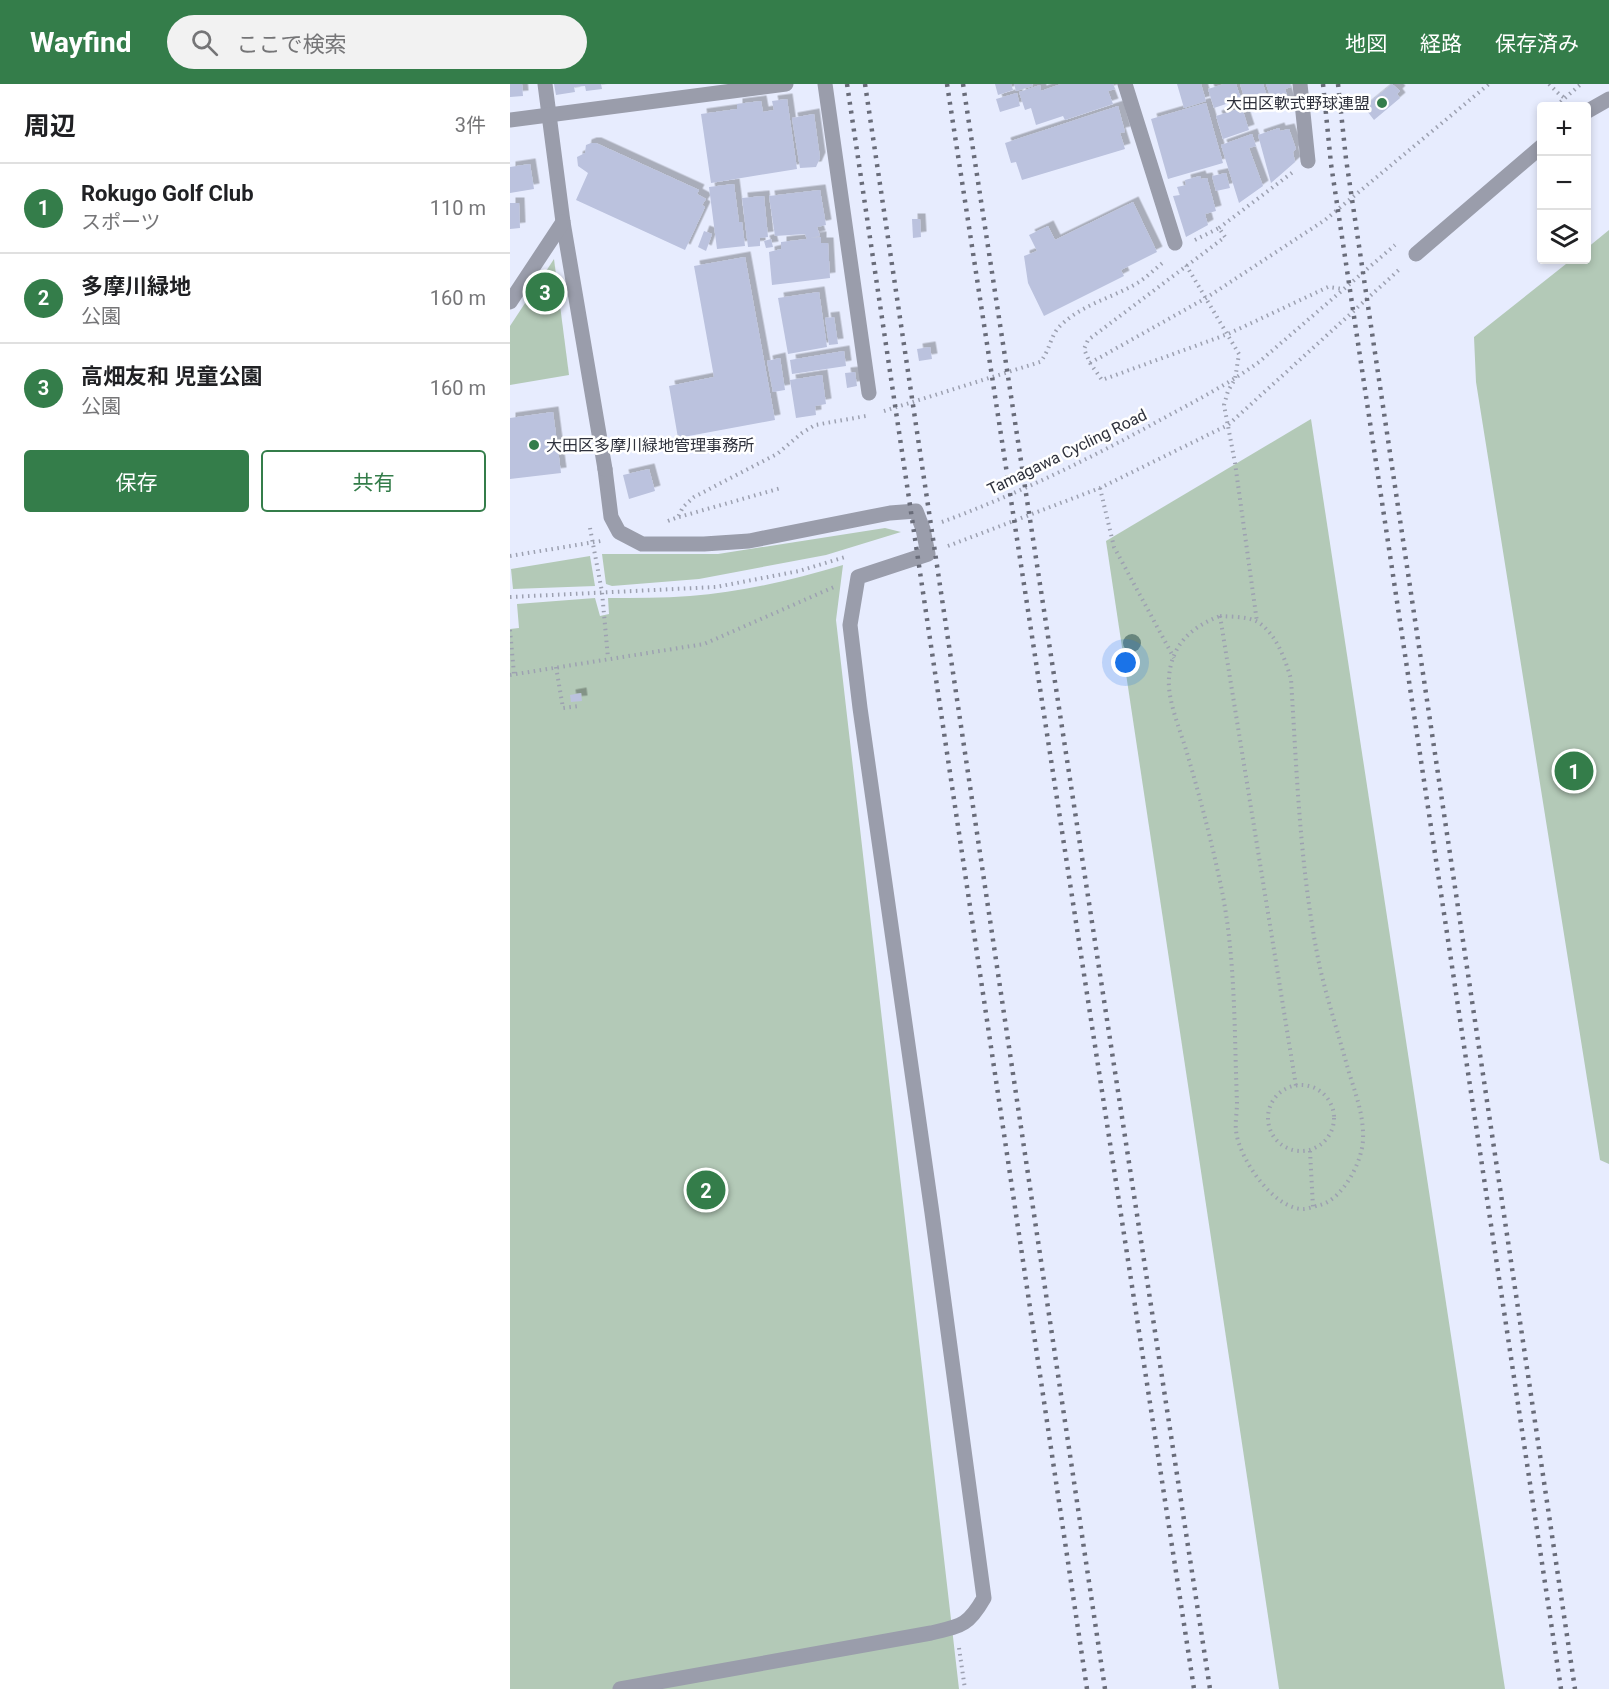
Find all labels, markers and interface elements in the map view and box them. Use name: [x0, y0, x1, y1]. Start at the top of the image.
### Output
search box: [167, 15, 587, 69]
text: Wayfind: [30, 26, 131, 59]
icon: search: [188, 26, 221, 59]
text: ここで検索: [236, 32, 346, 57]
text: 地図: [1345, 32, 1387, 56]
text: 経路: [1420, 32, 1462, 56]
text: 保存済み: [1495, 32, 1579, 56]
place label: 大田区軟式野球連盟: [1226, 94, 1370, 113]
marker: 大田区軟式野球連盟: [1375, 96, 1389, 110]
map controls: [1537, 102, 1591, 264]
button: +: [1537, 102, 1591, 156]
text: 周辺: [24, 111, 76, 141]
text: 3件: [455, 113, 486, 137]
button: −: [1537, 156, 1591, 210]
text: Rokugo Golf Club: [81, 181, 254, 206]
text: 1: [38, 196, 49, 220]
text: 110 m: [430, 196, 486, 220]
text: スポーツ: [81, 210, 161, 234]
button: layers: [1537, 210, 1591, 264]
pin: 3: [525, 270, 564, 314]
text: 多摩川緑地: [81, 274, 191, 299]
text: 2: [38, 286, 49, 310]
text: 160 m: [430, 286, 486, 310]
text: 公園: [81, 304, 121, 328]
text: 高畑友和 児童公園: [81, 364, 262, 389]
text: 3: [38, 376, 49, 400]
text: 160 m: [430, 376, 486, 400]
text: 公園: [81, 394, 121, 418]
street label: Tamagawa Cycling Road: [984, 405, 1150, 499]
place label: 大田区多摩川緑地管理事務所: [546, 436, 754, 455]
marker: 大田区多摩川緑地管理事務所: [527, 438, 541, 452]
button: 保存: [24, 450, 249, 512]
button: 共有: [261, 450, 486, 512]
your location: [1111, 648, 1140, 677]
pin: 1: [1554, 748, 1594, 794]
pin: 2: [686, 1168, 726, 1212]

